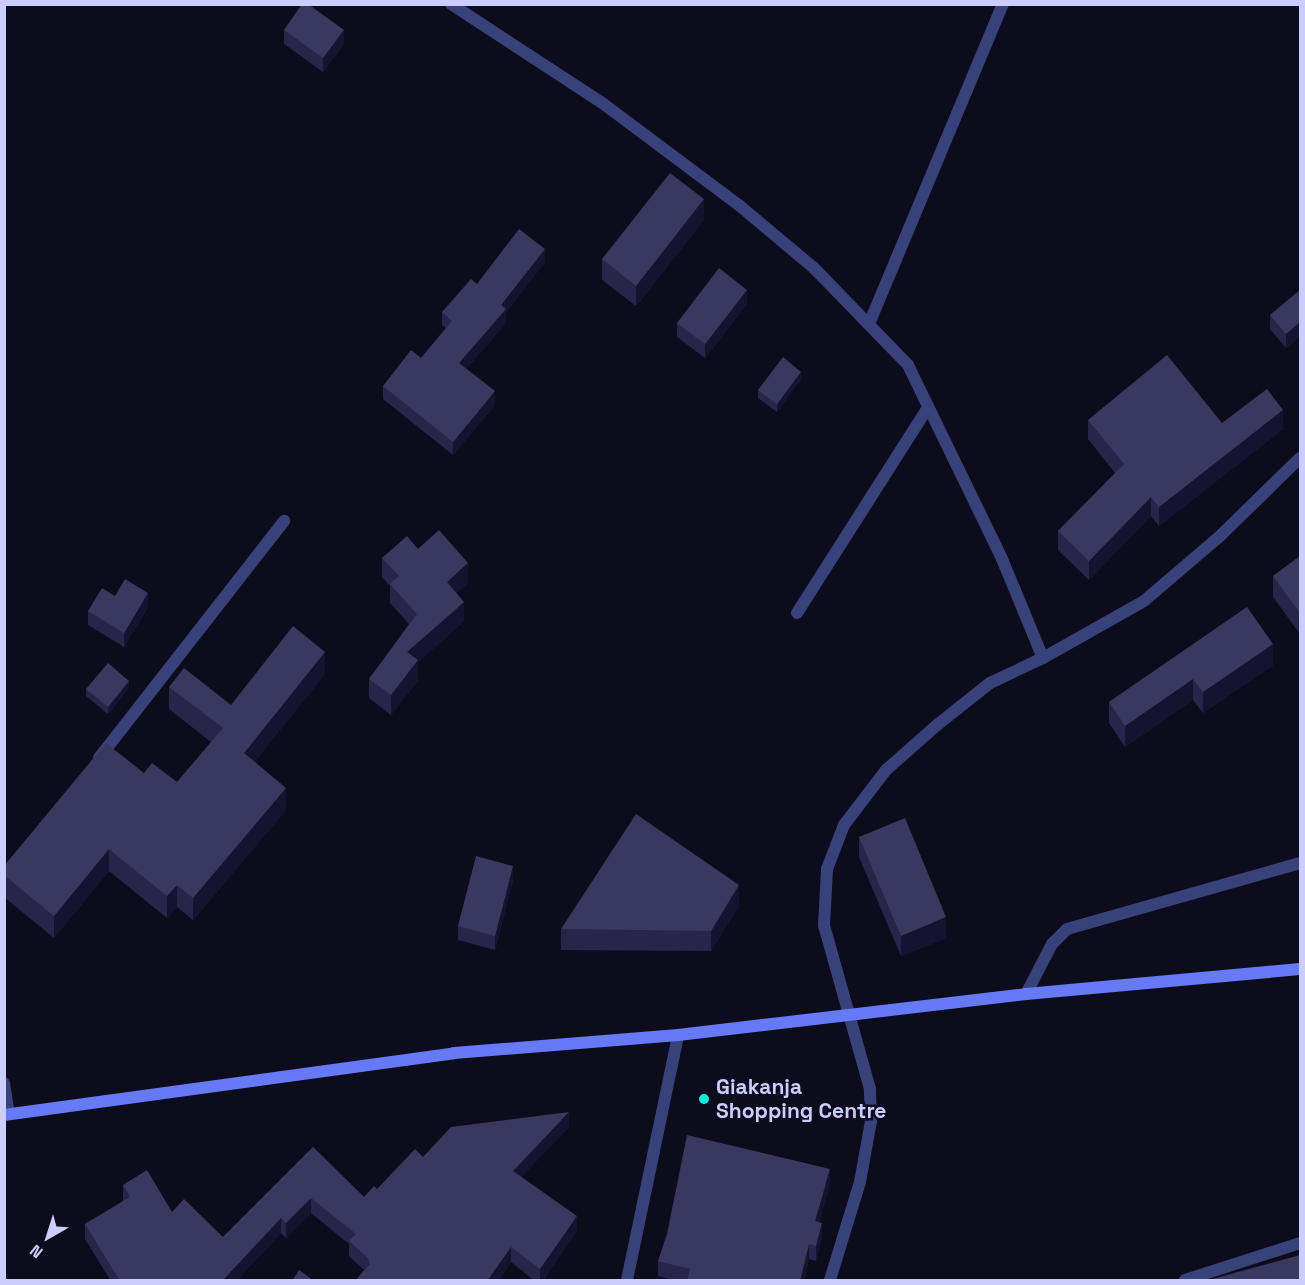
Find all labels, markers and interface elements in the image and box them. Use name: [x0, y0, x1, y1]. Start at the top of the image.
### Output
place label: Giakanja Shopping Centre: [716, 1074, 886, 1124]
marker: Giakanja Shopping Centre: [697, 1092, 711, 1106]
north arrow: [18, 1207, 78, 1267]
text: N: [26, 1240, 47, 1263]

